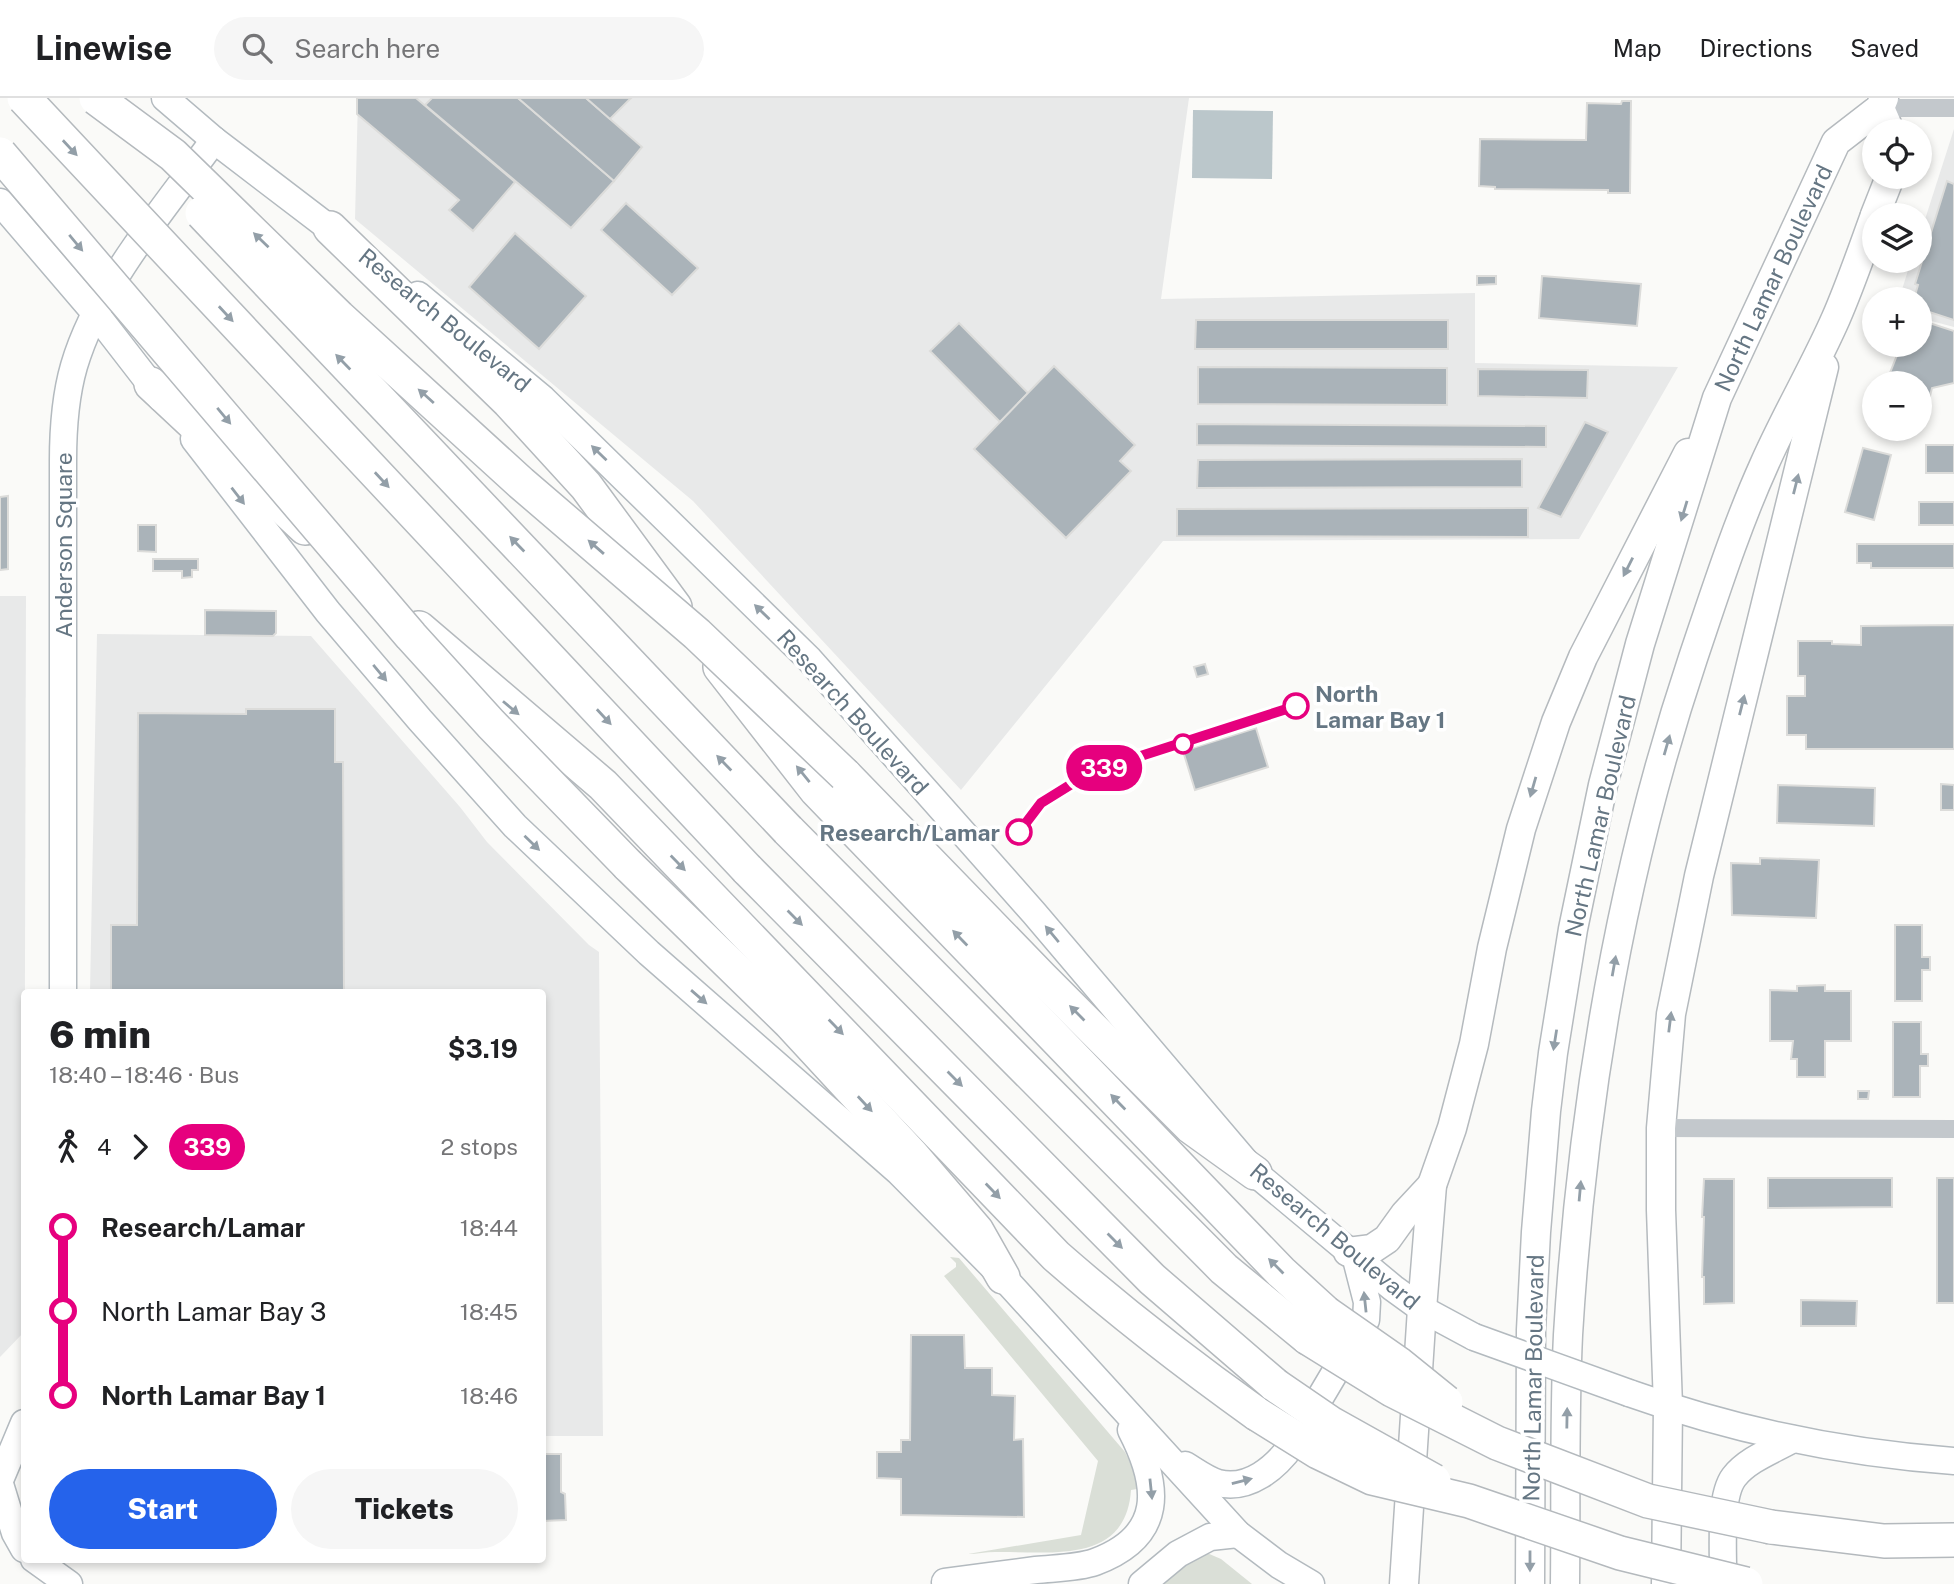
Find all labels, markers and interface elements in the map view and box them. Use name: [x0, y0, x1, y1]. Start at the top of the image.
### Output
search box: [214, 17, 704, 80]
text: Linewise: [35, 29, 172, 67]
icon: search: [238, 29, 276, 67]
text: Search here: [294, 33, 440, 64]
text: Map: [1613, 34, 1662, 62]
text: Directions: [1700, 34, 1812, 62]
text: Saved: [1850, 34, 1919, 62]
map controls: [1862, 119, 1932, 441]
button: locate: [1862, 119, 1932, 189]
one-way arrow: [62, 139, 78, 156]
street label: North Lamar Boulevard: [1709, 160, 1837, 396]
button: layers: [1862, 203, 1932, 273]
one-way arrow: [252, 232, 269, 249]
one-way arrow: [68, 234, 84, 252]
street label: Research Boulevard: [354, 242, 536, 398]
button: +: [1862, 287, 1932, 357]
one-way arrow: [218, 305, 234, 323]
one-way arrow: [336, 354, 352, 371]
button: −: [1862, 371, 1932, 441]
one-way arrow: [417, 388, 435, 404]
one-way arrow: [216, 407, 232, 425]
one-way arrow: [591, 446, 608, 462]
street label: Anderson Square: [50, 452, 77, 638]
one-way arrow: [373, 471, 389, 488]
one-way arrow: [1791, 473, 1802, 495]
one-way arrow: [231, 487, 245, 505]
one-way arrow: [1678, 500, 1688, 521]
one-way arrow: [509, 536, 525, 553]
one-way arrow: [587, 539, 605, 555]
one-way arrow: [1622, 557, 1633, 577]
one-way arrow: [753, 604, 770, 621]
street label: Research Boulevard: [772, 624, 934, 800]
one-way arrow: [372, 665, 387, 682]
place label: North Lamar Bay 1: [1315, 680, 1446, 733]
marker: North Lamar Bay 1: [1283, 693, 1309, 719]
street label: North Lamar Boulevard: [1559, 693, 1641, 939]
one-way arrow: [1737, 693, 1748, 715]
one-way arrow: [502, 700, 520, 716]
one-way arrow: [596, 708, 612, 725]
unlabelled marker: [1173, 734, 1193, 754]
one-way arrow: [1663, 734, 1673, 755]
line badge: 339: [1064, 745, 1144, 791]
one-way arrow: [716, 754, 733, 771]
text: 339: [1080, 754, 1128, 782]
one-way arrow: [796, 766, 811, 783]
one-way arrow: [1528, 777, 1538, 798]
place label: Research/Lamar: [819, 819, 1000, 846]
marker: Research/Lamar: [1006, 819, 1032, 845]
one-way arrow: [523, 834, 540, 850]
one-way arrow: [669, 854, 685, 871]
one-way arrow: [786, 909, 803, 925]
one-way arrow: [1045, 926, 1060, 943]
one-way arrow: [952, 930, 969, 947]
one-way arrow: [1609, 955, 1620, 977]
one-way arrow: [690, 989, 708, 1005]
one-way arrow: [1069, 1005, 1085, 1021]
one-way arrow: [1665, 1011, 1676, 1033]
text: 6 min: [49, 1012, 151, 1057]
one-way arrow: [827, 1018, 843, 1035]
one-way arrow: [1549, 1029, 1560, 1051]
text: $3.19: [448, 1033, 518, 1064]
text: 18:40 – 18:46 · Bus: [49, 1061, 239, 1088]
one-way arrow: [946, 1071, 963, 1087]
one-way arrow: [1111, 1094, 1127, 1111]
one-way arrow: [857, 1095, 873, 1112]
icon: walk: [49, 1128, 87, 1166]
icon: forward: [121, 1128, 159, 1166]
text: 4: [97, 1133, 111, 1160]
text: 339: [183, 1133, 231, 1161]
text: 2 stops: [440, 1133, 518, 1160]
street label: Research Boulevard: [1245, 1157, 1425, 1315]
one-way arrow: [1575, 1180, 1586, 1202]
one-way arrow: [985, 1182, 1002, 1199]
text: Research/Lamar: [101, 1212, 305, 1243]
text: 18:44: [460, 1214, 518, 1241]
one-way arrow: [1107, 1233, 1123, 1249]
street label: North Lamar Boulevard: [1517, 1254, 1549, 1502]
one-way arrow: [1267, 1258, 1284, 1275]
one-way arrow: [1360, 1291, 1371, 1313]
text: North Lamar Bay 3: [101, 1296, 327, 1327]
text: 18:45: [460, 1298, 518, 1325]
text: North Lamar Bay 1: [101, 1380, 326, 1411]
text: 18:46: [460, 1382, 518, 1409]
one-way arrow: [1561, 1407, 1573, 1429]
button: Start: [49, 1469, 277, 1549]
button: Tickets: [291, 1469, 518, 1549]
one-way arrow: [1231, 1475, 1253, 1486]
one-way arrow: [1146, 1478, 1157, 1500]
one-way arrow: [1524, 1550, 1536, 1572]

